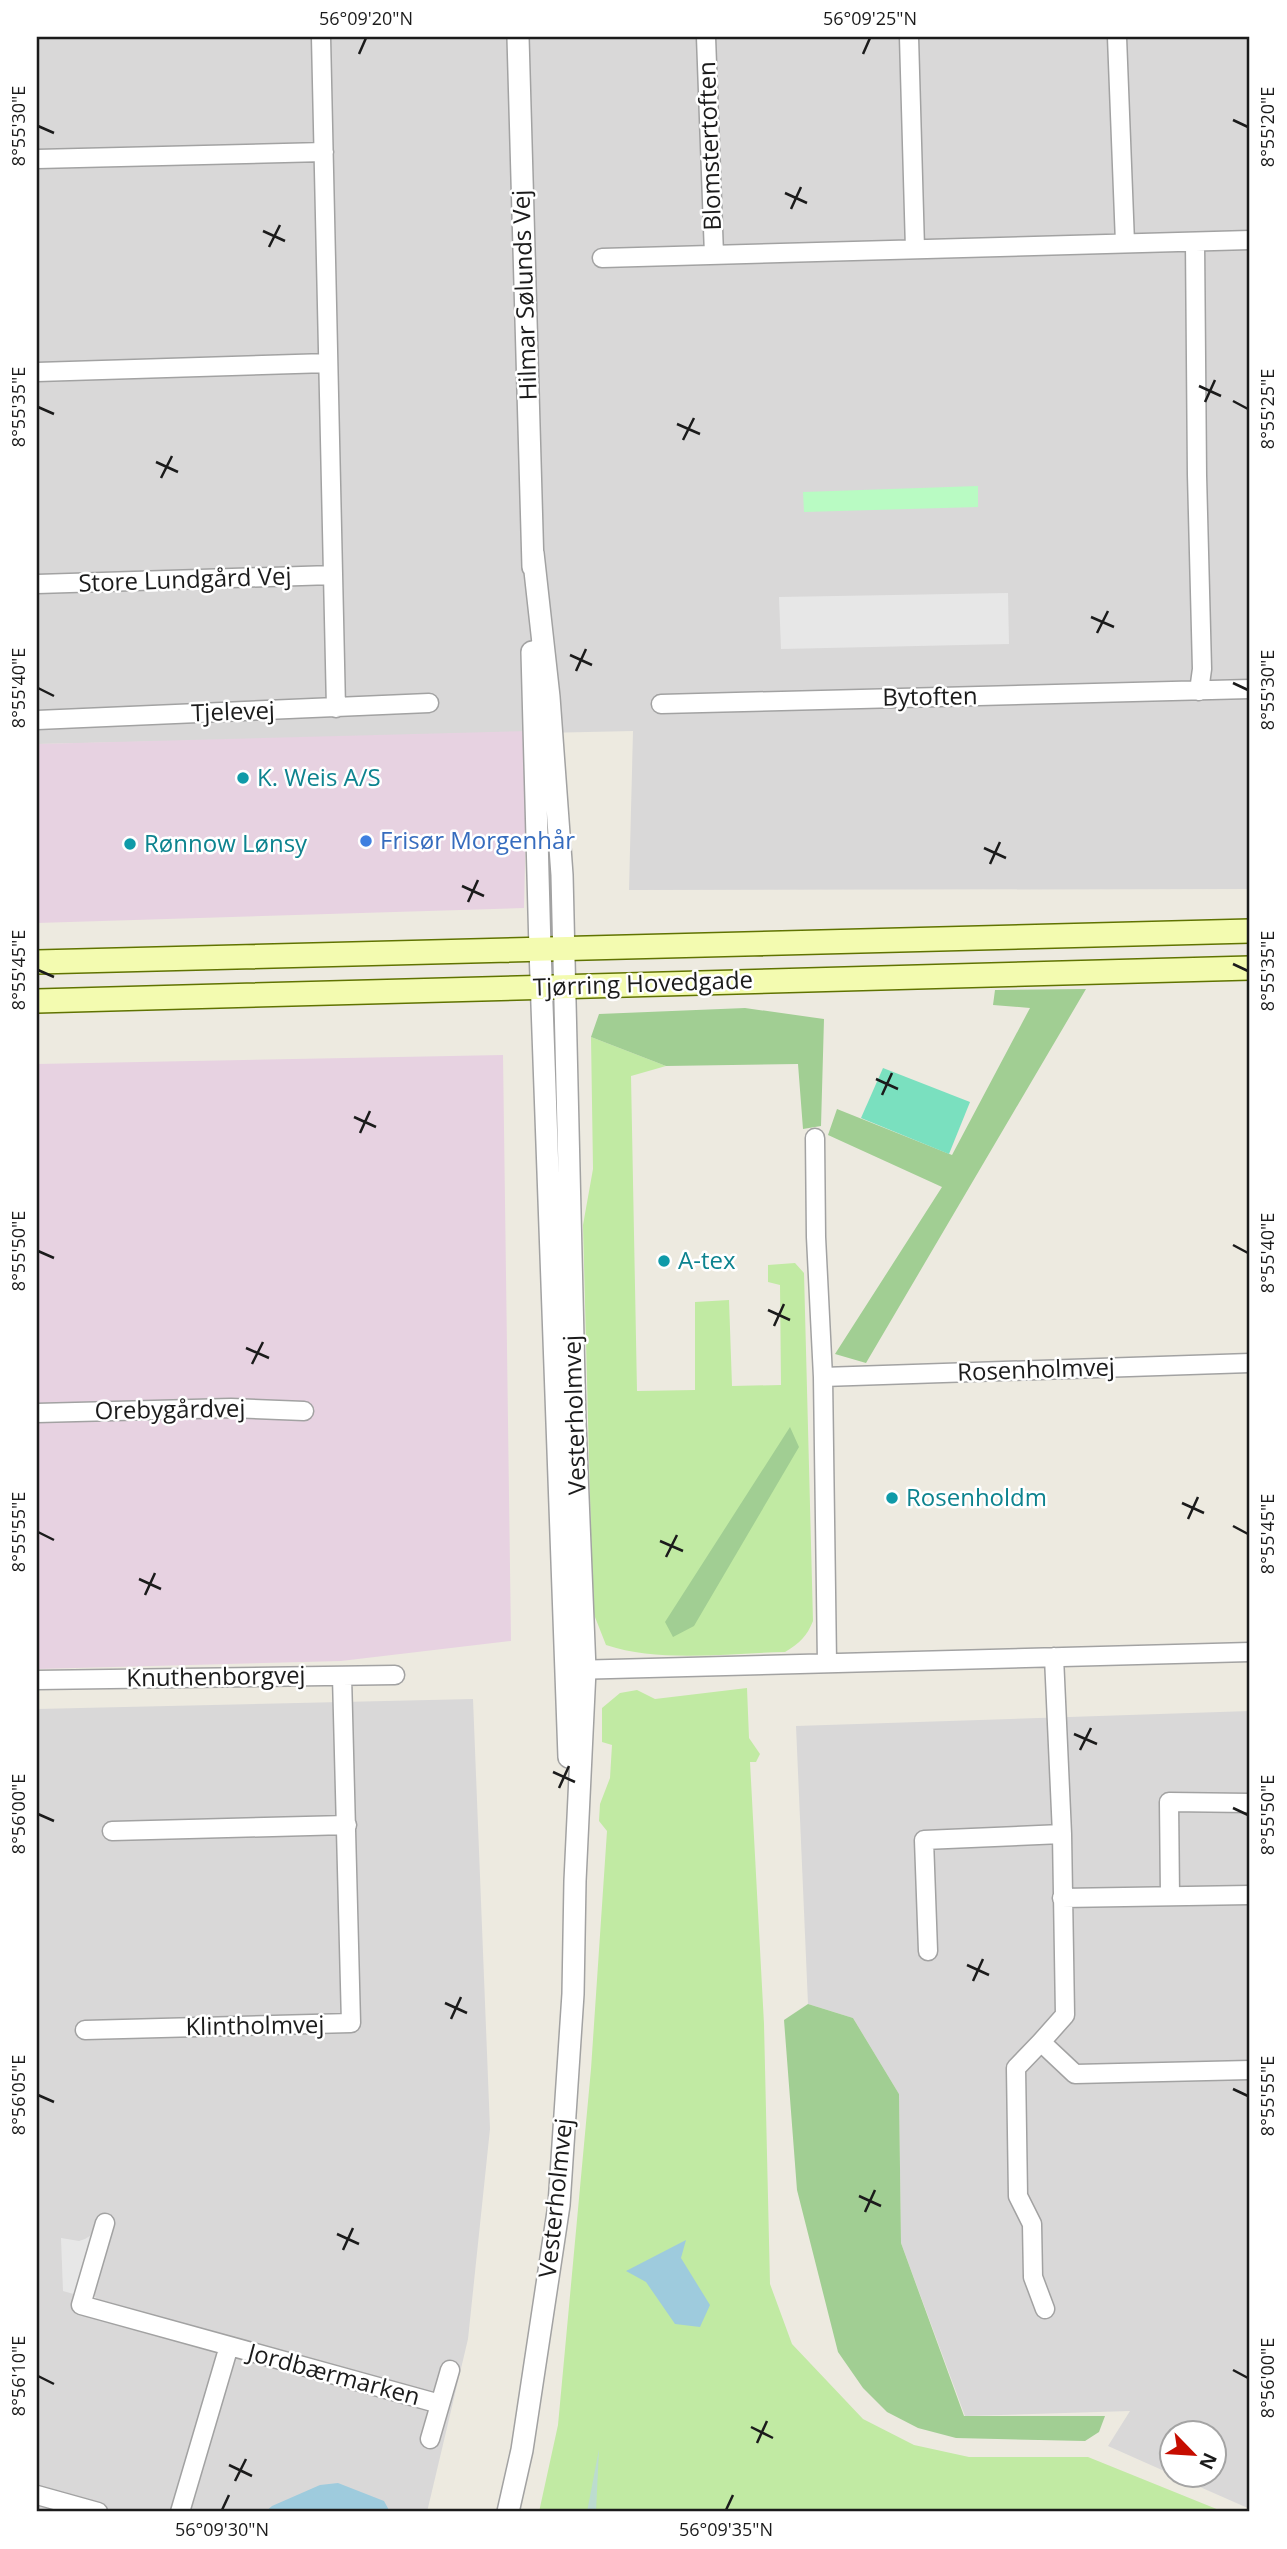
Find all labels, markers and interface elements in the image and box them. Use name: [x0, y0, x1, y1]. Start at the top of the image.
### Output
text: 56°09'20"N: [319, 6, 413, 30]
text: 56°09'25"N: [823, 6, 917, 30]
street label: Blomstertoften: [689, 61, 728, 231]
text: 8°55'30"E: [6, 86, 30, 166]
text: 8°55'20"E: [1255, 87, 1279, 167]
street label: Hilmar Sølunds Vej: [503, 189, 544, 401]
text: 8°55'35"E: [6, 367, 30, 447]
text: 8°55'25"E: [1255, 369, 1279, 449]
street label: Store Lundgård Vej: [78, 558, 292, 599]
text: 8°55'40"E: [6, 648, 30, 728]
text: 8°55'30"E: [1255, 650, 1279, 730]
street label: Bytoften: [882, 678, 978, 713]
street label: Tjelevej: [190, 693, 275, 728]
place label: K. Weis A/S: [257, 760, 381, 793]
marker: K. Weis A/S: [235, 770, 251, 786]
place label: Frisør Morgenhår: [380, 823, 575, 856]
place label: Rønnow Lønsy: [144, 826, 308, 859]
marker: Frisør Morgenhår: [358, 833, 374, 849]
marker: Rønnow Lønsy: [122, 836, 138, 852]
text: 8°55'45"E: [6, 930, 30, 1010]
text: 8°55'35"E: [1255, 931, 1279, 1011]
street label: Tjørring Hovedgade: [532, 962, 754, 1003]
text: 8°55'50"E: [6, 1211, 30, 1291]
text: 8°55'40"E: [1255, 1213, 1279, 1293]
place label: A-tex: [678, 1243, 736, 1276]
marker: A-tex: [656, 1253, 672, 1269]
street label: Vesterholmvej: [554, 1335, 593, 1496]
street label: Rosenholmvej: [956, 1349, 1115, 1388]
street label: Orebygårdvej: [94, 1391, 246, 1426]
place label: Rosenholdm: [906, 1480, 1047, 1513]
marker: Rosenholdm: [884, 1490, 900, 1506]
text: 8°55'55"E: [6, 1492, 30, 1572]
text: 8°55'45"E: [1255, 1494, 1279, 1574]
street label: Knuthenborgvej: [126, 1657, 306, 1694]
text: 8°56'00"E: [6, 1774, 30, 1854]
text: 8°55'50"E: [1255, 1775, 1279, 1855]
street label: Klintholmvej: [185, 2007, 325, 2042]
text: 8°56'05"E: [6, 2055, 30, 2135]
text: 8°55'55"E: [1255, 2056, 1279, 2136]
street label: Vesterholmvej: [530, 2117, 579, 2279]
street label: Jordbærmarken: [243, 2334, 424, 2412]
text: 8°56'10"E: [6, 2336, 30, 2416]
text: 8°56'00"E: [1255, 2338, 1279, 2418]
north arrow: [1158, 2420, 1228, 2490]
text: N: [1193, 2449, 1223, 2474]
text: 56°09'30"N: [175, 2517, 269, 2541]
text: 56°09'35"N: [679, 2517, 773, 2541]

